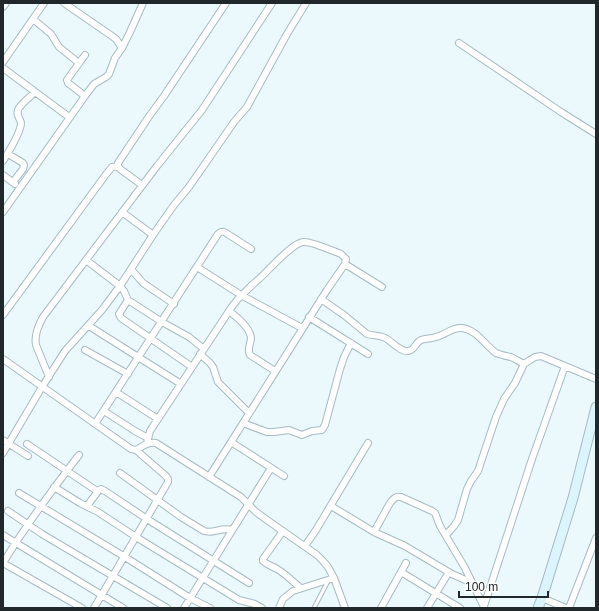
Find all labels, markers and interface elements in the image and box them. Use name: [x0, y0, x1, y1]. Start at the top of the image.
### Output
scale bar: [459, 573, 548, 599]
text: 100 m: [465, 580, 498, 594]

